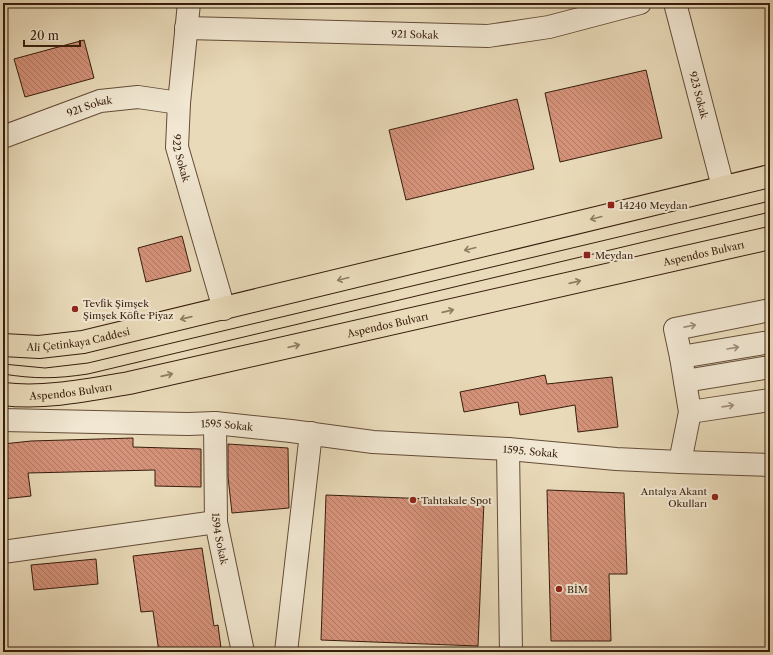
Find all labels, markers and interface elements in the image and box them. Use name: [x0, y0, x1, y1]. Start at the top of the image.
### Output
scale bar: [24, 22, 80, 48]
street label: 921 Sokak: [391, 27, 440, 42]
text: 20 m: [30, 28, 59, 43]
street label: 923 Sokak: [686, 70, 711, 121]
street label: 921 Sokak: [65, 94, 114, 120]
street label: 922 Sokak: [170, 134, 193, 185]
place label: 14240 Meydan: [619, 199, 688, 212]
marker: 14240 Meydan: [606, 200, 616, 210]
one-way arrow: [590, 214, 603, 222]
street label: Aspendos Bulvarı: [661, 238, 745, 269]
one-way arrow: [464, 245, 477, 253]
place label: Meydan: [595, 249, 634, 262]
marker: Meydan: [582, 250, 592, 260]
one-way arrow: [337, 276, 350, 284]
one-way arrow: [568, 278, 581, 286]
place label: Tevfik Şimşek Şimşek Köfte Piyaz: [83, 297, 174, 322]
marker: Tevfik Şimşek Şimşek Köfte Piyaz: [70, 304, 80, 314]
one-way arrow: [441, 306, 454, 314]
street label: Aspendos Bulvarı: [345, 310, 429, 341]
one-way arrow: [179, 314, 192, 322]
one-way arrow: [683, 322, 696, 330]
street label: Ali Çetinkaya Caddesi: [25, 325, 131, 354]
one-way arrow: [287, 341, 300, 349]
one-way arrow: [726, 344, 739, 352]
one-way arrow: [161, 370, 174, 378]
street label: Aspendos Bulvarı: [28, 380, 113, 402]
one-way arrow: [721, 402, 734, 410]
street label: 1595 Sokak: [201, 417, 255, 434]
street label: 1595. Sokak: [503, 443, 560, 461]
place label: Antalya Akant Okulları: [640, 485, 707, 510]
marker: Antalya Akant Okulları: [710, 492, 720, 502]
place label: Tahtakale Spot: [421, 494, 492, 507]
marker: Tahtakale Spot: [408, 495, 418, 505]
street label: 1594 Sokak: [209, 513, 231, 567]
place label: BİM: [567, 583, 588, 596]
marker: BİM: [554, 584, 564, 594]

